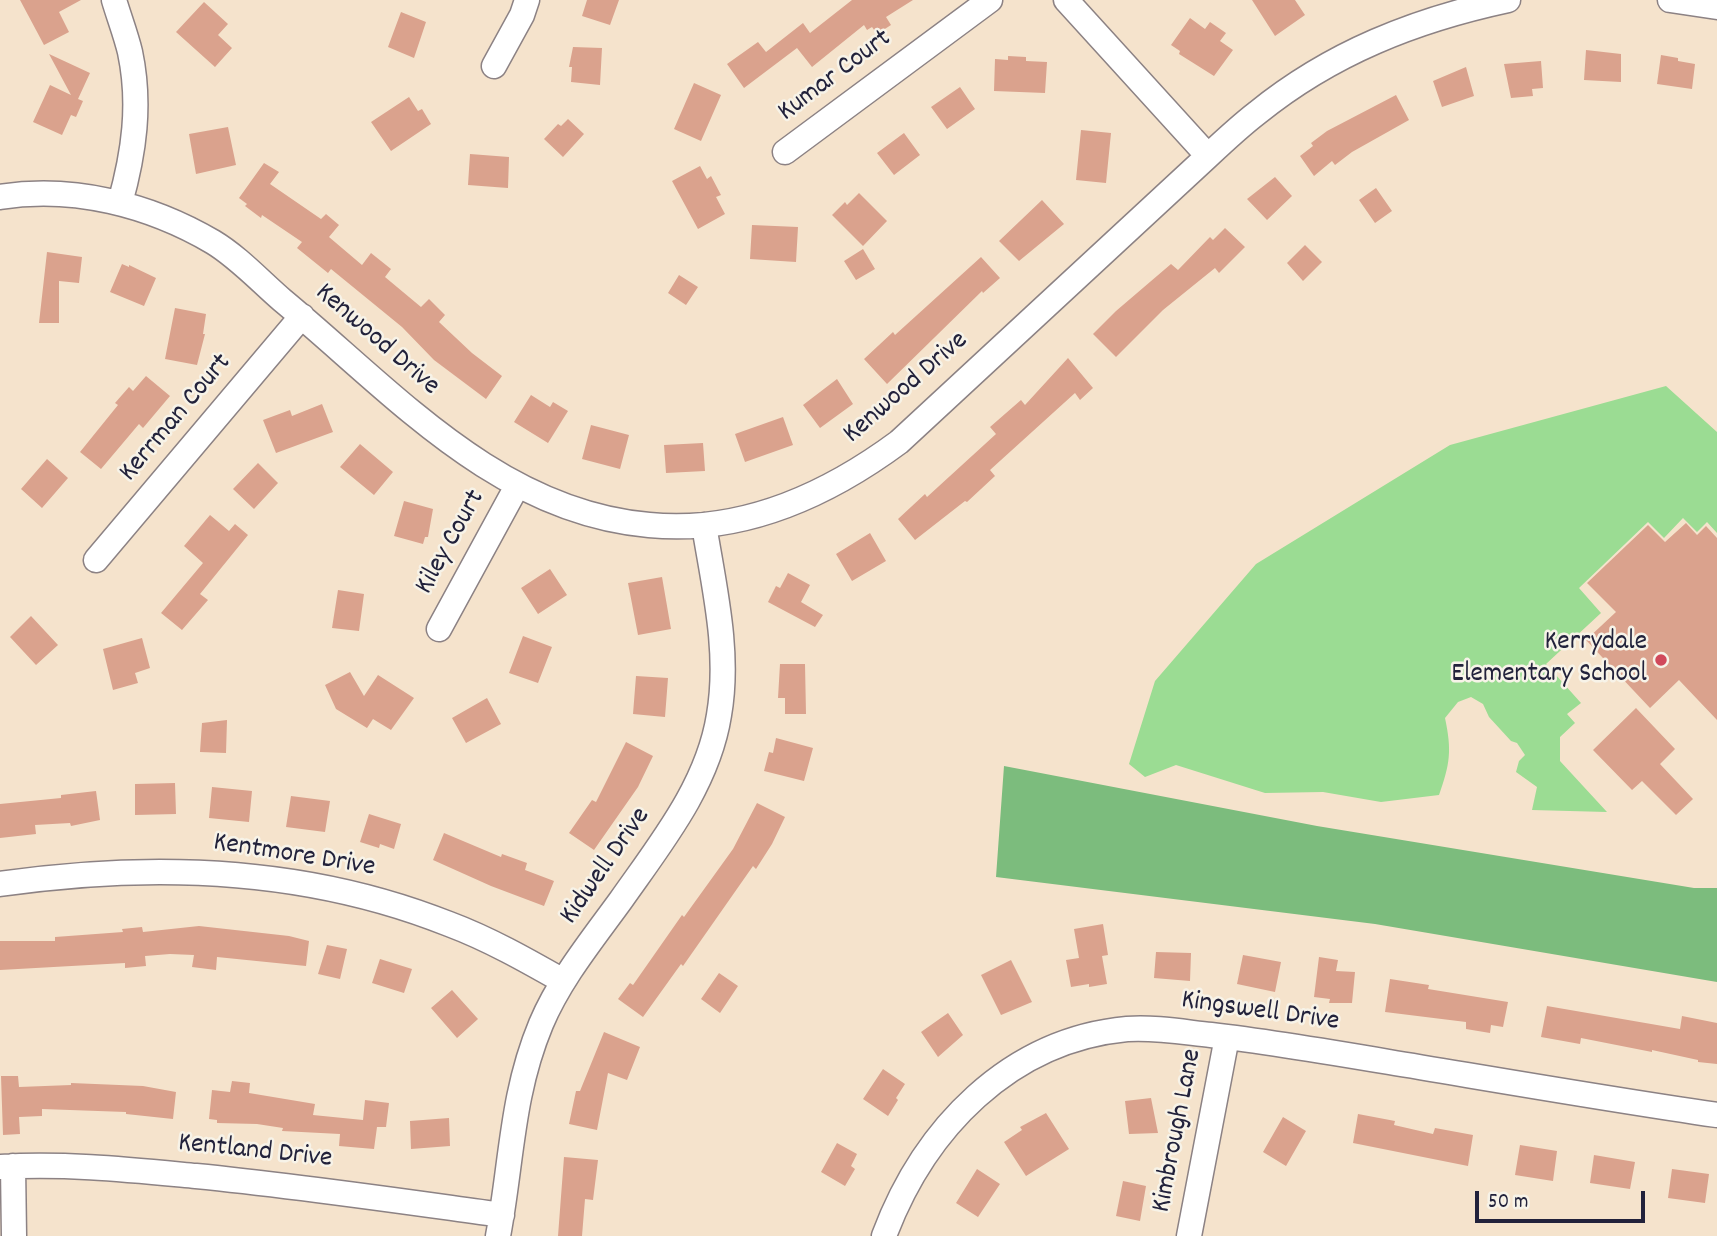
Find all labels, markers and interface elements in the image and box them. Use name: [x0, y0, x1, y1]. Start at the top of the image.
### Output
street label: Kumar Court: [773, 23, 899, 131]
street label: Kenwood Drive: [307, 278, 445, 404]
street label: Kenwood Drive: [838, 326, 976, 452]
street label: Kerrman Court: [114, 348, 240, 490]
street label: Kiley Court: [410, 485, 494, 601]
place label: Kerrydale Elementary School: [1451, 627, 1647, 693]
marker: Kerrydale Elementary School: [1653, 652, 1669, 668]
street label: Kidwell Drive: [554, 802, 660, 932]
street label: Kentmore Drive: [211, 828, 377, 886]
street label: Kingswell Drive: [1179, 985, 1341, 1041]
street label: Kimbrough Lane: [1147, 1046, 1211, 1216]
street label: Kentland Drive: [176, 1128, 334, 1178]
scale bar: [1479, 1176, 1649, 1220]
text: 50 m: [1488, 1188, 1528, 1218]

